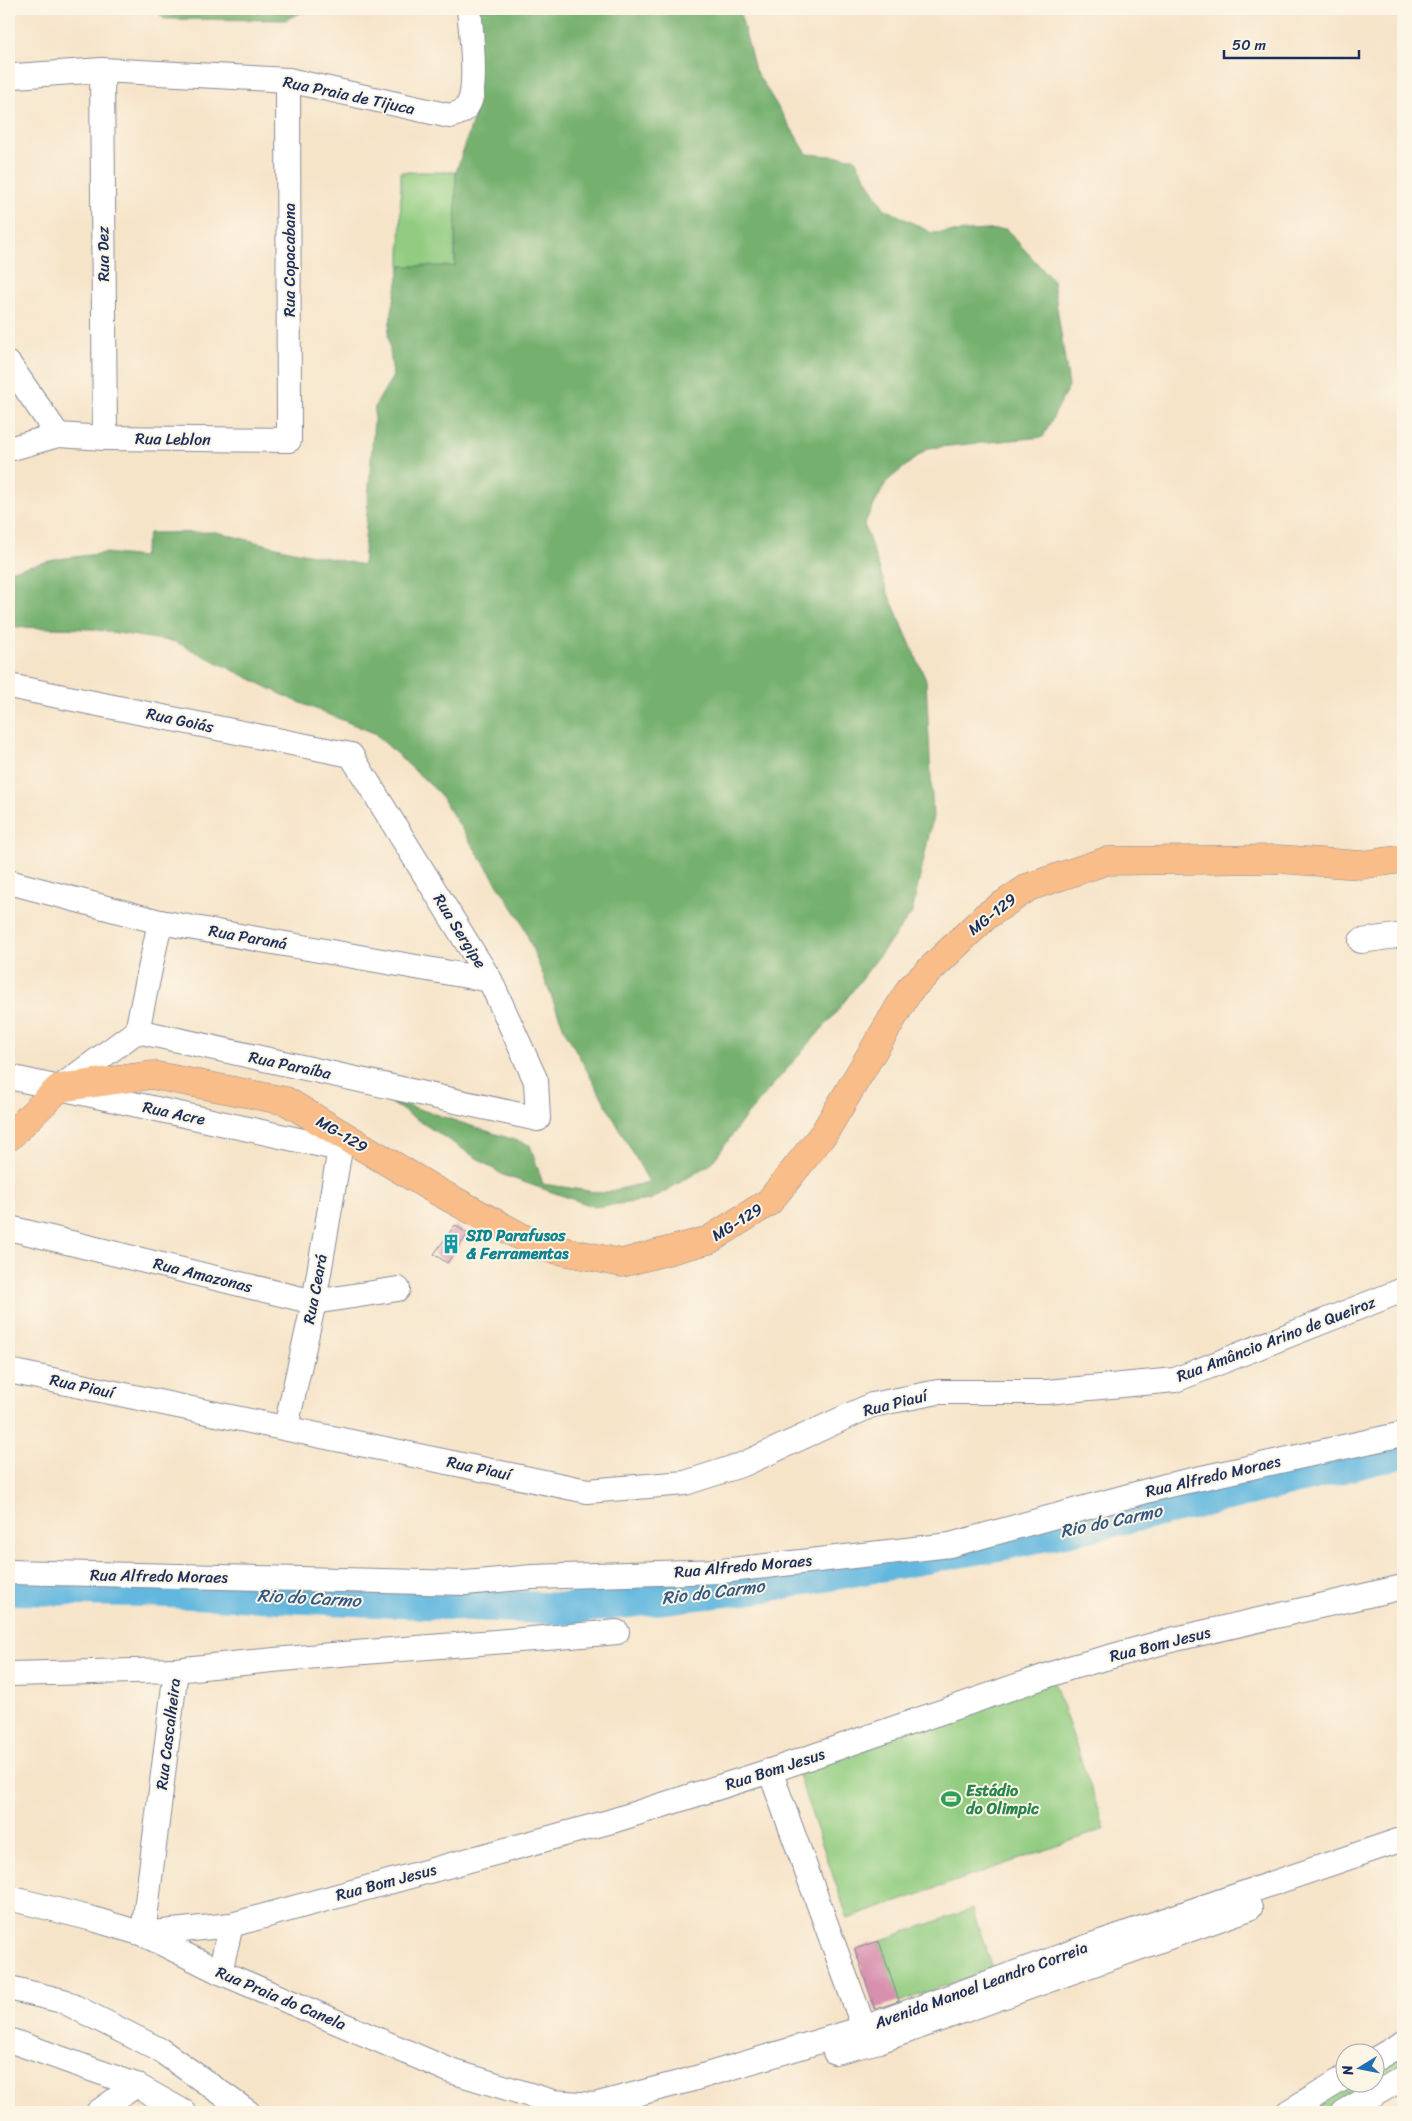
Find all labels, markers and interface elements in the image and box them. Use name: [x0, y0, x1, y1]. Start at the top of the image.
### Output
scale bar: [1224, 28, 1360, 60]
text: 50 m: [1232, 32, 1267, 58]
street label: Rua Praia de Tijuca: [280, 67, 418, 123]
street label: Rua Copacabana: [275, 203, 304, 317]
street label: Rua Dez: [88, 226, 118, 282]
street label: Rua Leblon: [135, 424, 211, 454]
street label: Rua Goiás: [144, 699, 217, 741]
street label: MG-129: [961, 885, 1023, 943]
street label: Rua Sergipe: [425, 888, 495, 974]
street label: Rua Paraná: [207, 916, 289, 958]
street label: Rua Paraíba: [246, 1042, 335, 1088]
street label: Rua Acre: [140, 1092, 208, 1134]
street label: MG-129: [310, 1107, 374, 1161]
street label: MG-129: [705, 1195, 769, 1249]
place label: SID Parafusos & Ferramentas: [465, 1221, 569, 1268]
building icon: SID Parafusos & Ferramentas: [440, 1233, 462, 1255]
street label: Rua Amazonas: [150, 1249, 256, 1301]
street label: Rua Ceará: [294, 1251, 336, 1327]
street label: Rua Amâncio Arino de Queiroz: [1172, 1287, 1380, 1390]
street label: Rua Piauí: [47, 1365, 119, 1408]
street label: Rua Piauí: [860, 1380, 933, 1425]
street label: Rua Alfredo Moraes: [1142, 1446, 1284, 1506]
street label: Rua Piauí: [444, 1447, 516, 1490]
water label: Rio do Carmo: [1057, 1494, 1167, 1547]
street label: Rua Alfredo Moraes: [673, 1546, 813, 1586]
street label: Rua Alfredo Moraes: [90, 1560, 229, 1592]
water label: Rio do Carmo: [660, 1570, 768, 1614]
water label: Rio do Carmo: [257, 1579, 363, 1617]
street label: Rua Bom Jesus: [1106, 1617, 1214, 1671]
street label: Rua Cascalheira: [147, 1677, 189, 1791]
street label: Rua Bom Jesus: [721, 1739, 829, 1799]
place label: Estádio do Olimpic: [966, 1776, 1039, 1823]
sports icon: Estádio do Olimpic: [940, 1788, 962, 1810]
street label: Rua Bom Jesus: [332, 1855, 440, 1909]
street label: Avenida Manoel Leandro Correia: [869, 1933, 1092, 2038]
street label: Rua Praia do Canela: [211, 1957, 351, 2039]
north arrow: [1334, 2044, 1384, 2094]
text: N: [1334, 2063, 1361, 2078]

